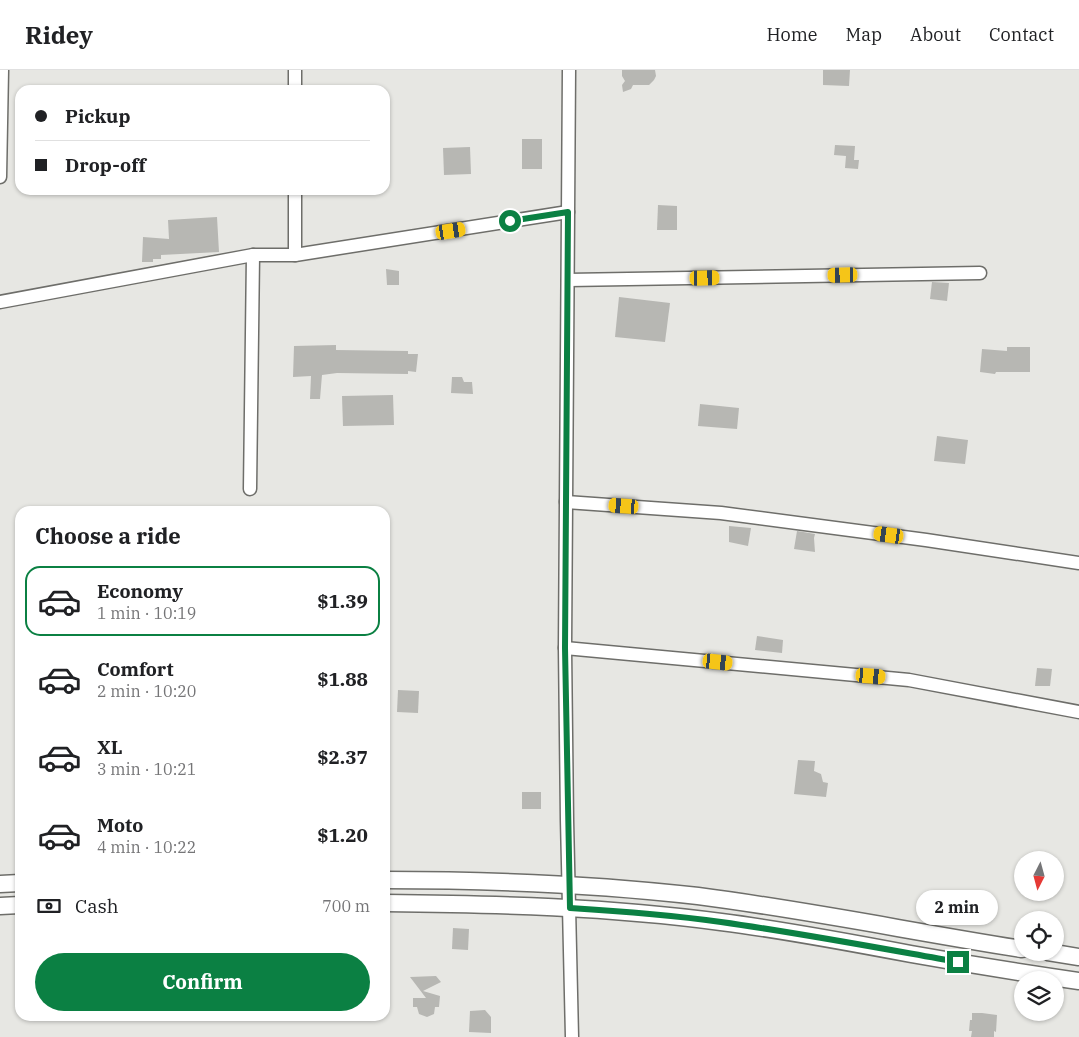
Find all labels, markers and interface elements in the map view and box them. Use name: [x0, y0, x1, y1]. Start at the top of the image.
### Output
text: Ridey: [25, 19, 93, 51]
text: Home: [766, 23, 818, 46]
text: Map: [846, 23, 882, 46]
text: About: [910, 23, 961, 46]
text: Contact: [989, 23, 1054, 46]
text: Pickup: [65, 104, 130, 128]
text: Drop-off: [65, 153, 146, 177]
route start: [499, 210, 521, 232]
car: [435, 221, 466, 241]
car: [827, 267, 858, 283]
car: [689, 270, 720, 286]
car: [608, 497, 639, 515]
text: Choose a ride: [35, 521, 181, 550]
car: [873, 525, 904, 545]
icon: car: [37, 579, 82, 624]
text: Economy: [97, 579, 183, 603]
text: $1.39: [317, 589, 368, 613]
text: 1 min · 10:19: [97, 603, 196, 623]
car: [702, 653, 733, 671]
icon: car: [37, 657, 82, 702]
text: Comfort: [97, 657, 174, 681]
text: $1.88: [317, 667, 368, 691]
car: [855, 667, 886, 685]
text: 2 min · 10:20: [97, 681, 196, 701]
icon: car: [37, 735, 82, 780]
text: XL: [97, 735, 123, 759]
text: $2.37: [317, 745, 368, 769]
text: 3 min · 10:21: [97, 759, 196, 779]
icon: car: [37, 813, 82, 858]
text: Moto: [97, 813, 143, 837]
text: $1.20: [317, 823, 368, 847]
text: 4 min · 10:22: [97, 837, 196, 857]
north arrow: [1014, 851, 1064, 901]
map controls: [1014, 851, 1064, 1021]
callout: 2 min: [917, 890, 999, 924]
icon: cash: [35, 892, 63, 920]
text: Cash: [75, 894, 119, 918]
text: 700 m: [322, 896, 370, 916]
text: 2 min: [935, 897, 979, 917]
button: locate: [1014, 911, 1064, 961]
route end: [947, 951, 969, 973]
button: Confirm: [35, 953, 370, 1011]
button: layers: [1014, 971, 1064, 1021]

